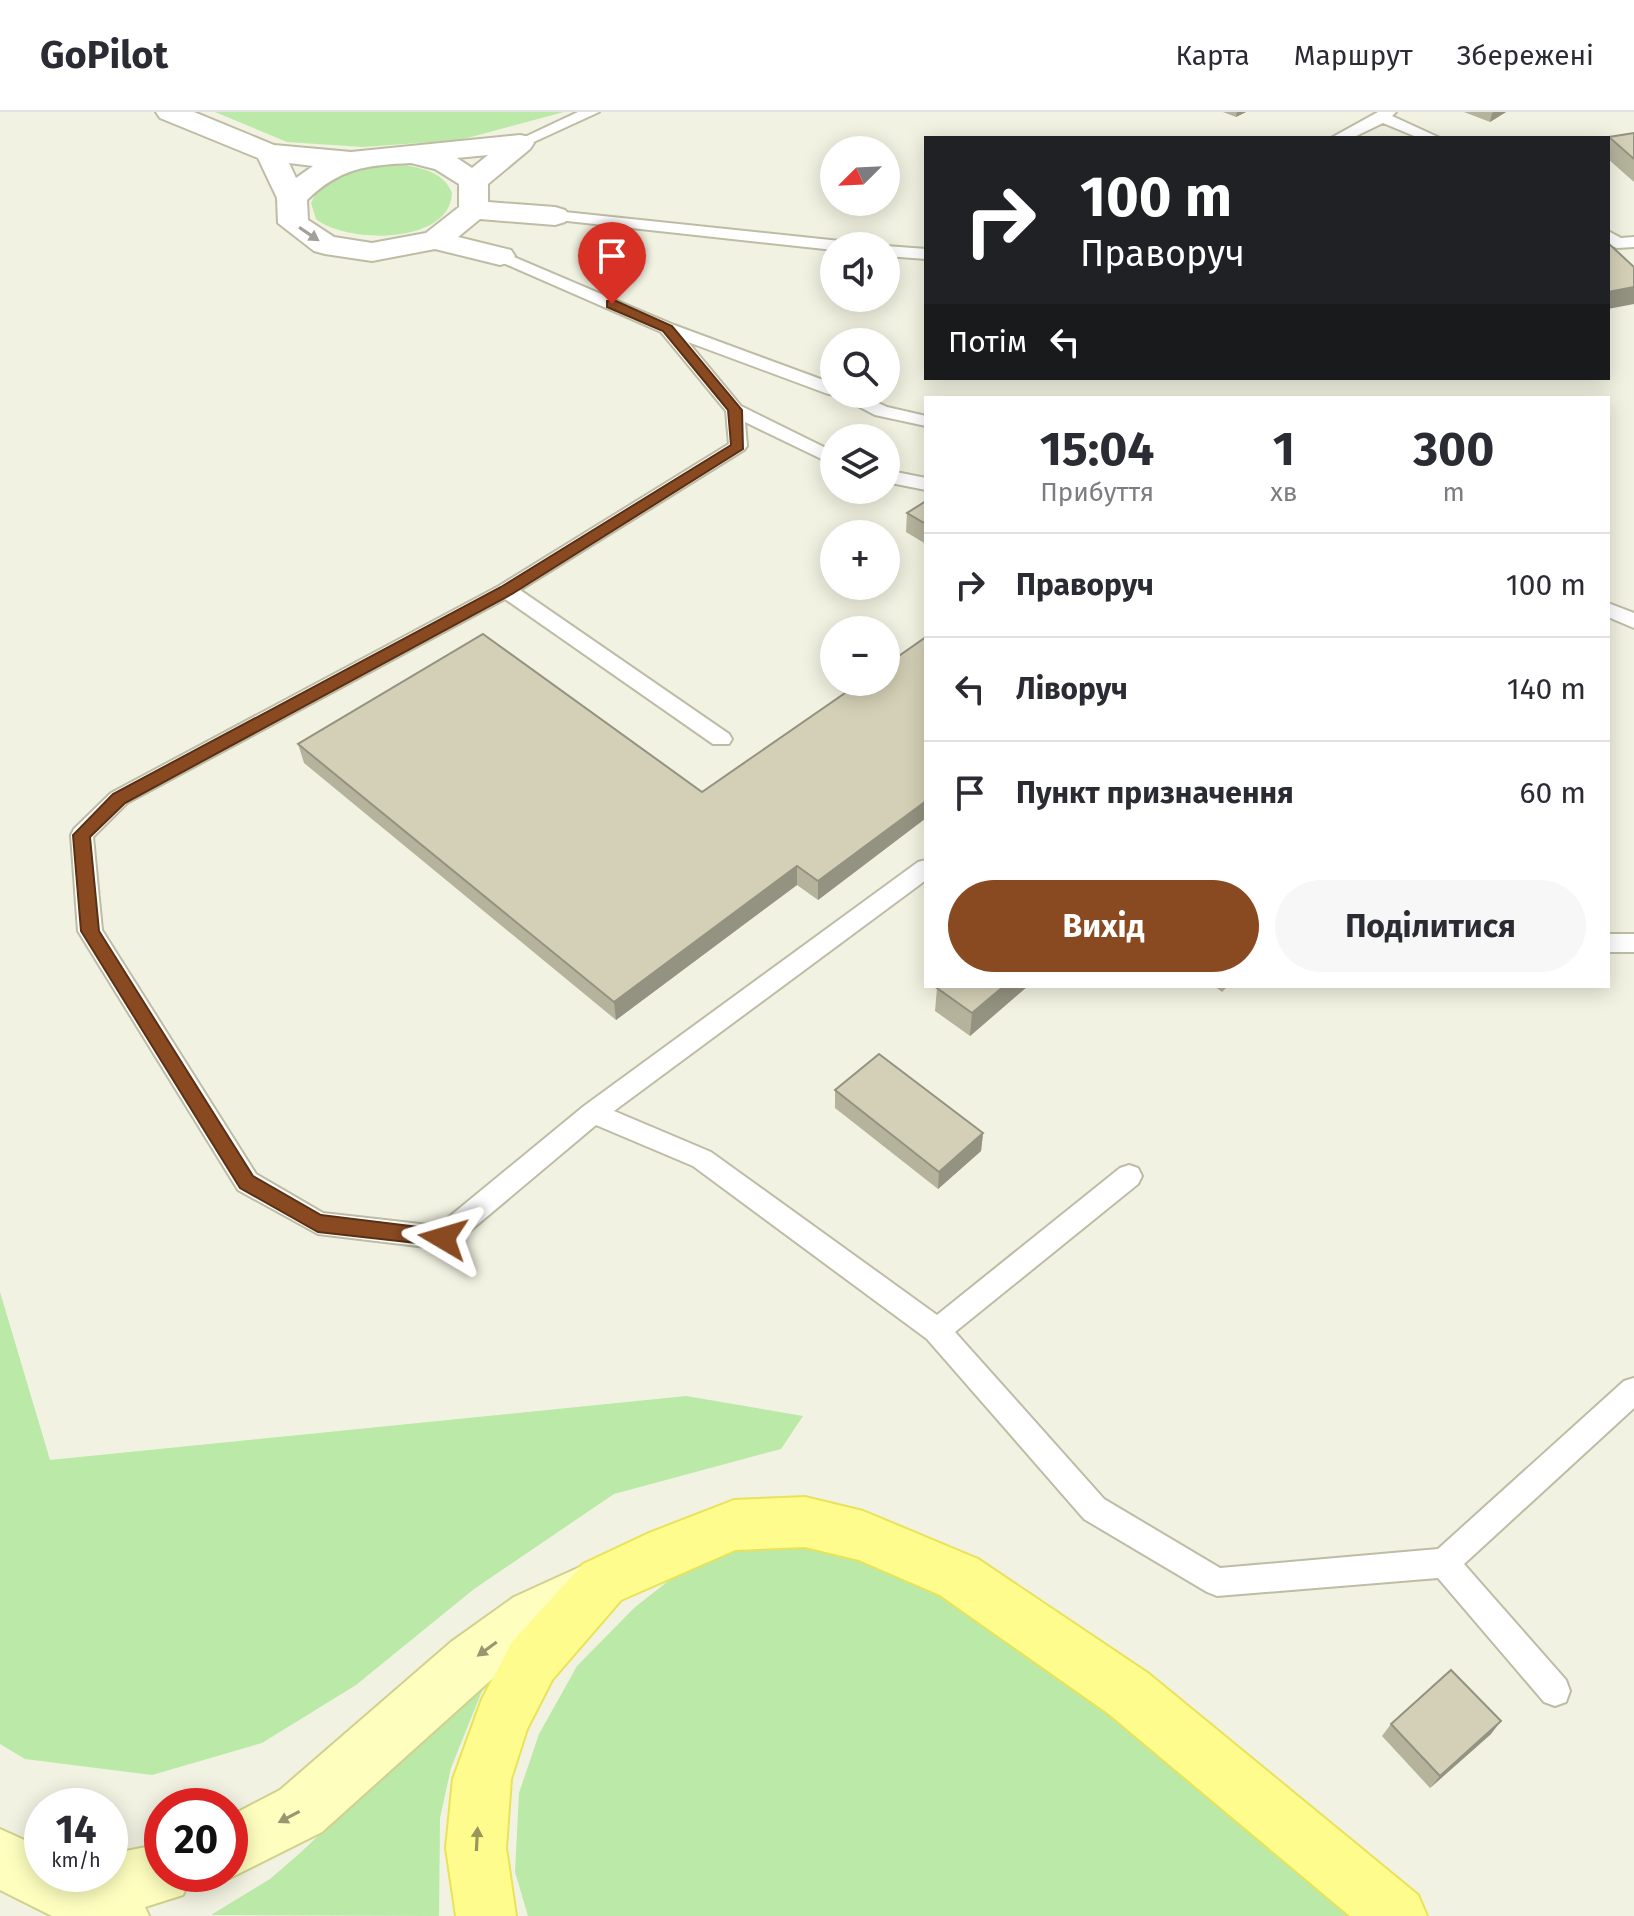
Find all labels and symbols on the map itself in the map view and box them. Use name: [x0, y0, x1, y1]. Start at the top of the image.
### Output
north arrow: [820, 136, 900, 216]
pin: [578, 222, 646, 304]
one-way arrow: [299, 226, 320, 241]
position arrow: [401, 1196, 485, 1280]
one-way arrow: [476, 1641, 497, 1656]
speed limit sign: 20: [144, 1788, 248, 1892]
one-way arrow: [277, 1810, 300, 1824]
one-way arrow: [471, 1826, 484, 1851]

